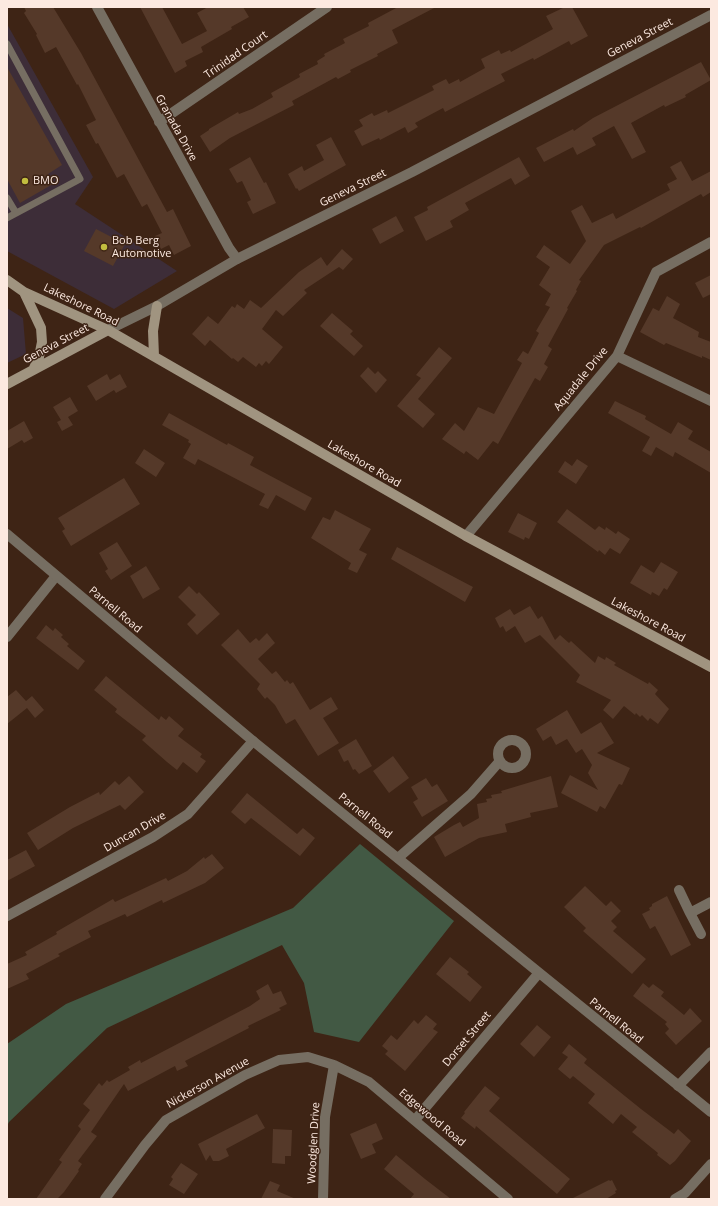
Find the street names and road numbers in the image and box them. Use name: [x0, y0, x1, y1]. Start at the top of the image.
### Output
street label: Geneva Street: [605, 15, 675, 61]
street label: Trinidad Court: [202, 28, 270, 82]
street label: Granada Drive: [152, 92, 200, 164]
street label: Geneva Street: [318, 166, 388, 210]
street label: Lakeshore Road: [41, 281, 121, 329]
street label: Geneva Street: [21, 321, 91, 367]
street label: Aquadale Drive: [551, 344, 611, 414]
street label: Lakeshore Road: [325, 438, 403, 490]
street label: Parnell Road: [86, 584, 144, 636]
street label: Lakeshore Road: [609, 595, 687, 645]
street label: Parnell Road: [336, 790, 394, 842]
street label: Duncan Drive: [102, 809, 168, 855]
street label: Parnell Road: [587, 995, 645, 1047]
street label: Dorset Street: [440, 1009, 494, 1069]
street label: Nickerson Avenue: [164, 1055, 252, 1111]
street label: Edgewood Road: [396, 1086, 468, 1150]
street label: Woodglen Drive: [305, 1102, 323, 1184]

